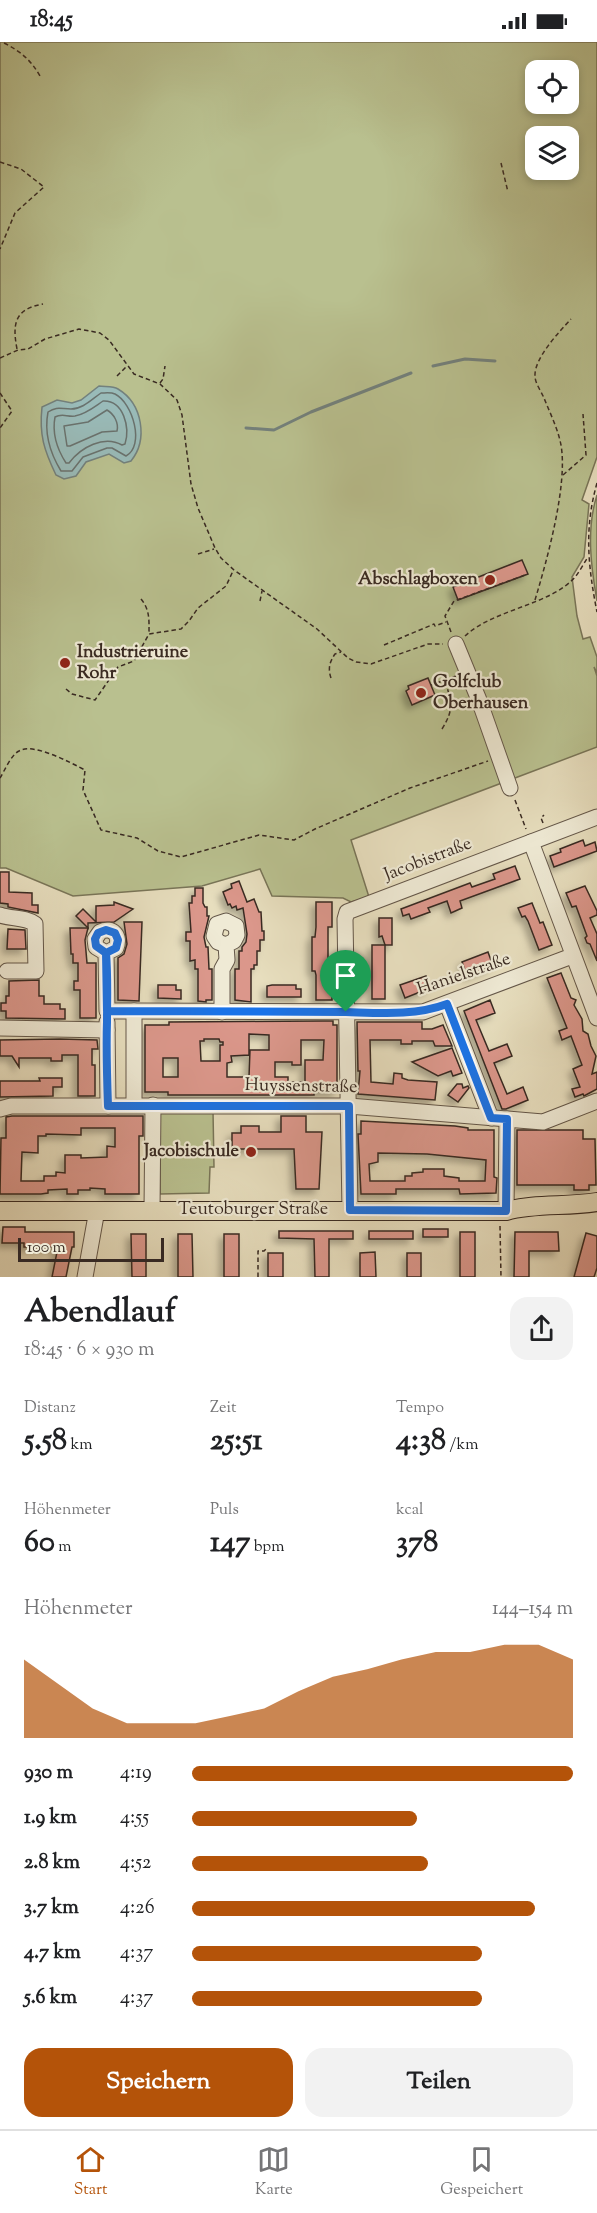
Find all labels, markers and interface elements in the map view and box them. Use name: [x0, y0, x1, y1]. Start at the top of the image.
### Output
text: 18:45: [30, 5, 73, 37]
map controls: [525, 60, 579, 180]
button: locate: [525, 60, 579, 114]
button: layers: [525, 126, 579, 180]
place label: Abschlagboxen: [358, 567, 478, 593]
marker: Abschlagboxen: [483, 573, 497, 587]
place label: Industrieruine Rohr: [77, 640, 189, 687]
marker: Industrieruine Rohr: [58, 656, 72, 670]
place label: Golfclub Oberhausen: [433, 670, 529, 717]
marker: Golfclub Oberhausen: [414, 686, 428, 700]
street label: Jacobistraße: [379, 831, 476, 889]
street label: Hanielstraße: [414, 947, 514, 1003]
pin: [320, 950, 371, 1012]
icon: arrive: [329, 959, 362, 992]
street label: Huyssenstraße: [244, 1073, 358, 1101]
place label: Jacobischule: [142, 1139, 240, 1165]
marker: Jacobischule: [244, 1145, 258, 1159]
street label: Teutoburger Straße: [178, 1197, 328, 1223]
scale bar: [18, 1235, 164, 1262]
text: 100 m: [27, 1237, 66, 1260]
text: Abendlauf: [24, 1289, 176, 1337]
button: share: [510, 1297, 573, 1360]
text: 18:45 · 6 × 930 m: [24, 1336, 154, 1365]
text: Distanz: [24, 1397, 76, 1420]
text: Zeit: [210, 1397, 236, 1420]
text: Tempo: [396, 1397, 444, 1420]
text: 5.58: [24, 1420, 67, 1463]
text: 25:51: [210, 1420, 263, 1463]
text: 4:38: [396, 1420, 446, 1463]
text: km: [67, 1434, 92, 1457]
text: /km: [446, 1434, 478, 1457]
text: Höhenmeter: [24, 1499, 111, 1522]
text: Puls: [210, 1499, 239, 1522]
text: kcal: [396, 1499, 424, 1522]
text: 60: [24, 1522, 55, 1565]
text: 147: [210, 1522, 250, 1565]
text: 378: [396, 1522, 438, 1565]
text: m: [55, 1536, 71, 1559]
text: bpm: [250, 1536, 284, 1559]
text: Höhenmeter: [24, 1595, 133, 1624]
text: 144–154 m: [492, 1595, 573, 1624]
text: 930 m: [24, 1759, 73, 1788]
text: 4:19: [120, 1759, 152, 1788]
text: 1.9 km: [24, 1804, 77, 1833]
text: 4:55: [120, 1804, 149, 1833]
text: 2.8 km: [24, 1849, 80, 1878]
text: 4:52: [120, 1849, 151, 1878]
text: 3.7 km: [24, 1894, 79, 1923]
text: 4:26: [120, 1894, 155, 1923]
text: 4.7 km: [24, 1939, 81, 1968]
text: 4:37: [120, 1939, 153, 1968]
text: 5.6 km: [24, 1984, 77, 2013]
text: 4:37: [120, 1984, 153, 2013]
button: Speichern: [24, 2048, 293, 2117]
button: Teilen: [305, 2048, 573, 2117]
tab: Start: [74, 2143, 107, 2202]
tab: Karte: [255, 2143, 293, 2202]
tab: Gespeichert: [440, 2143, 523, 2202]

